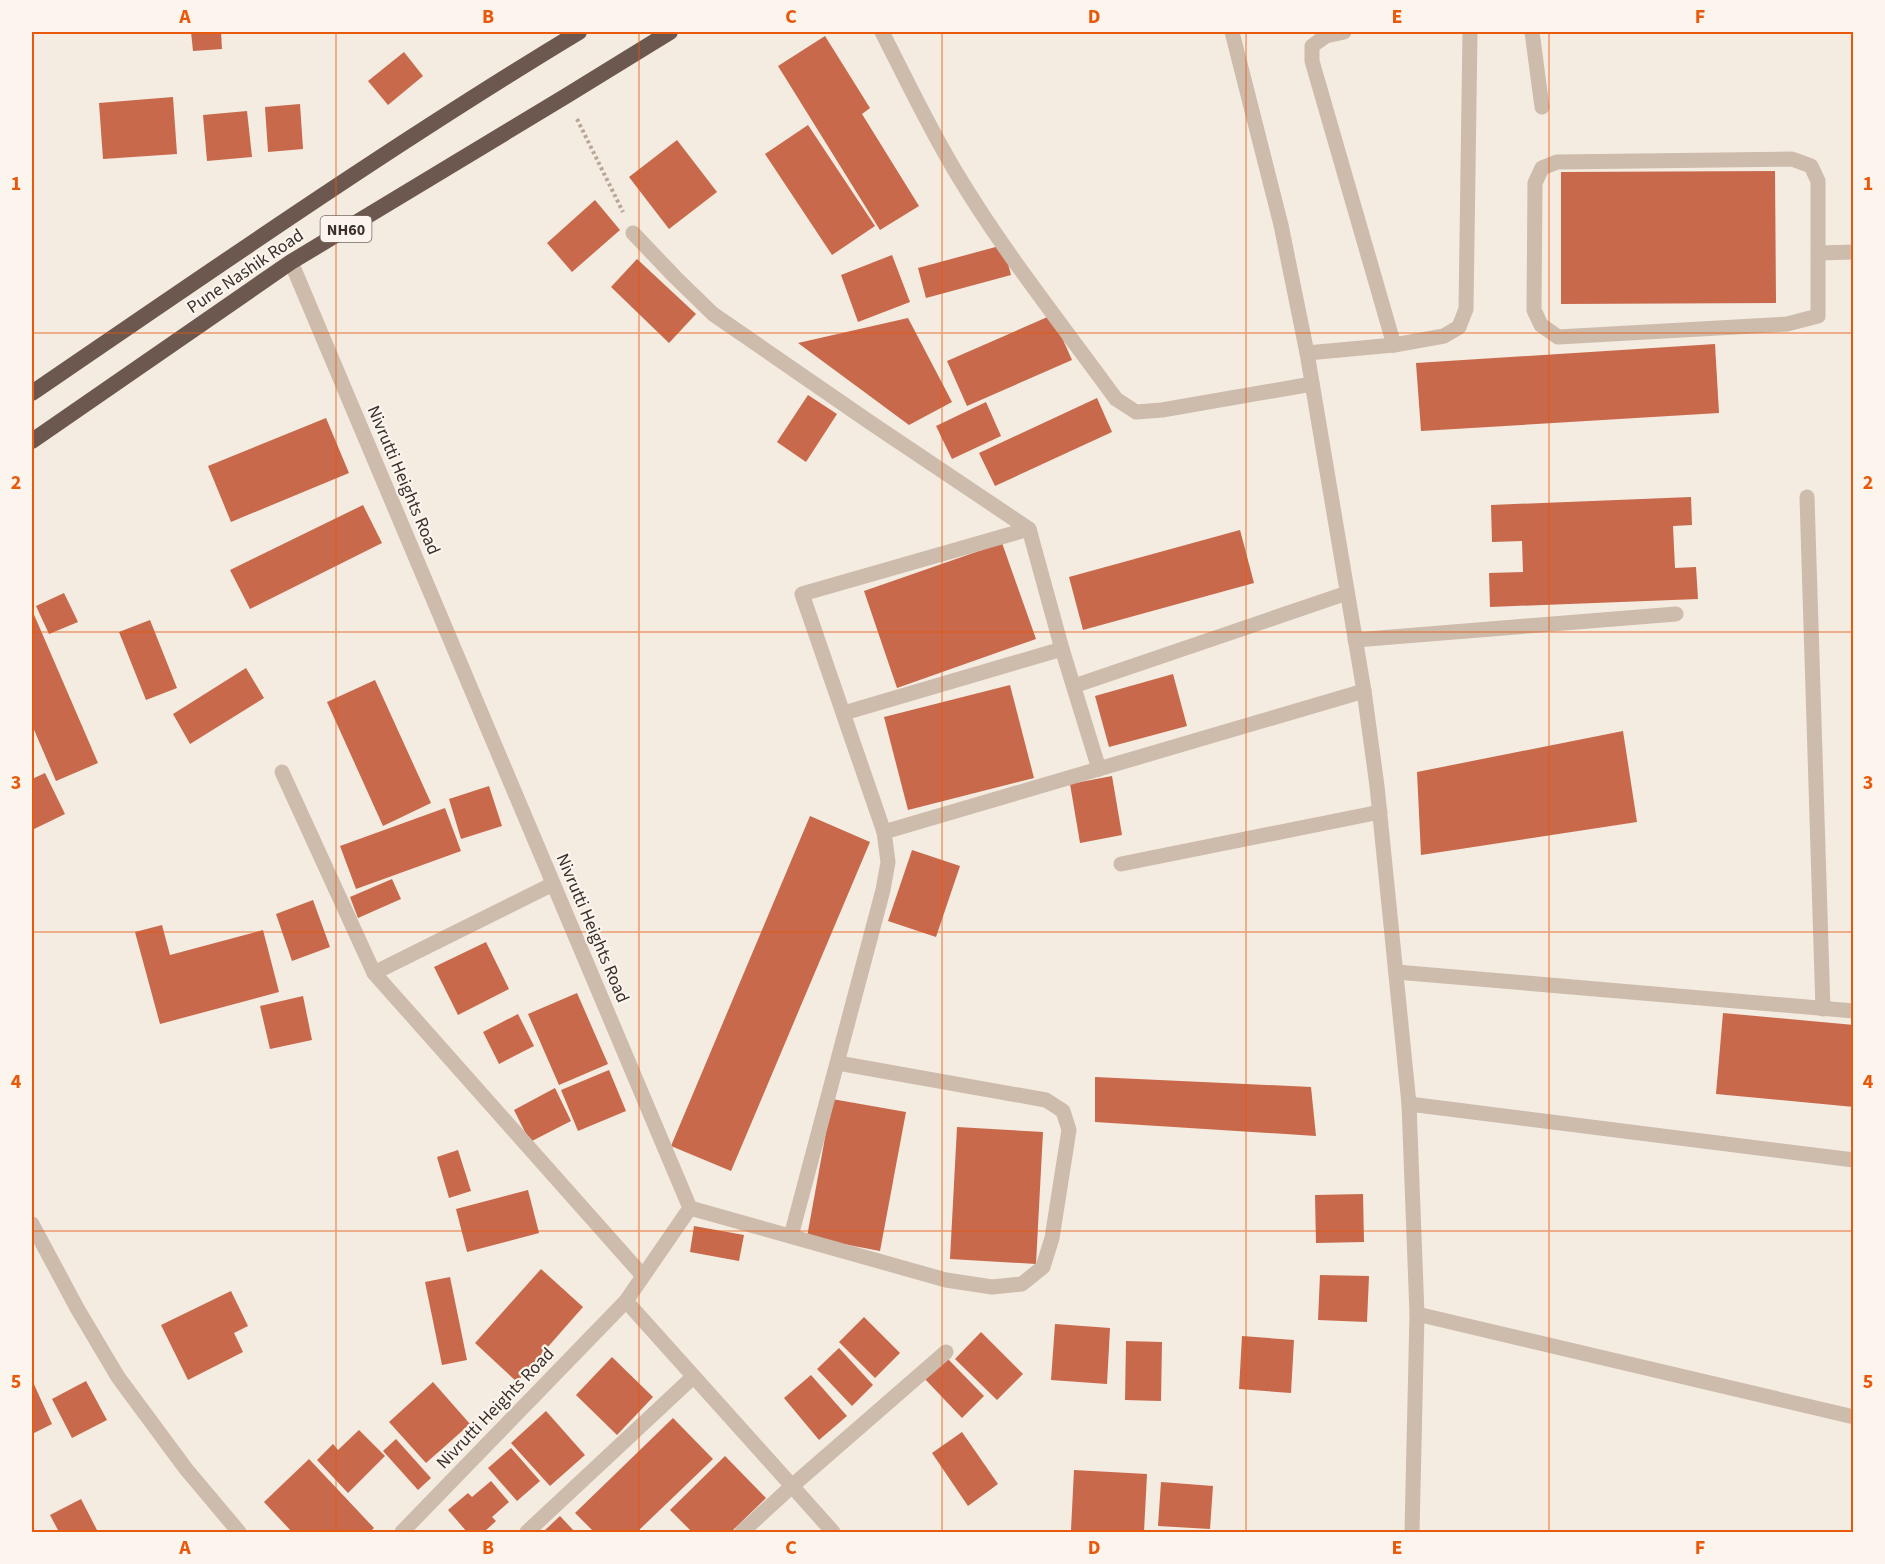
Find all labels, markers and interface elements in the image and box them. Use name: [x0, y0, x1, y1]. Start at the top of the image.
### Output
text: A: [178, 3, 191, 31]
text: B: [482, 3, 494, 31]
text: C: [785, 3, 797, 31]
text: D: [1088, 3, 1100, 31]
text: E: [1392, 3, 1402, 31]
text: F: [1695, 3, 1705, 31]
text: 1: [11, 170, 21, 198]
text: 1: [1863, 170, 1873, 198]
road number: NH60: [320, 216, 372, 242]
street label: Pune Nashik Road: [182, 223, 309, 320]
street label: Nivrutti Heights Road: [361, 402, 446, 559]
text: 2: [11, 469, 21, 497]
text: 2: [1863, 469, 1873, 497]
text: 3: [11, 769, 21, 797]
text: 3: [1863, 769, 1873, 797]
street label: Nivrutti Heights Road: [550, 850, 635, 1007]
text: 4: [11, 1068, 22, 1096]
text: 4: [1863, 1068, 1874, 1096]
street label: Nivrutti Heights Road: [431, 1342, 560, 1475]
text: 5: [11, 1368, 21, 1396]
text: 5: [1863, 1368, 1873, 1396]
text: A: [178, 1534, 191, 1562]
text: B: [482, 1534, 494, 1562]
text: C: [785, 1534, 797, 1562]
text: D: [1088, 1534, 1100, 1562]
text: E: [1392, 1534, 1402, 1562]
text: F: [1695, 1534, 1705, 1562]

